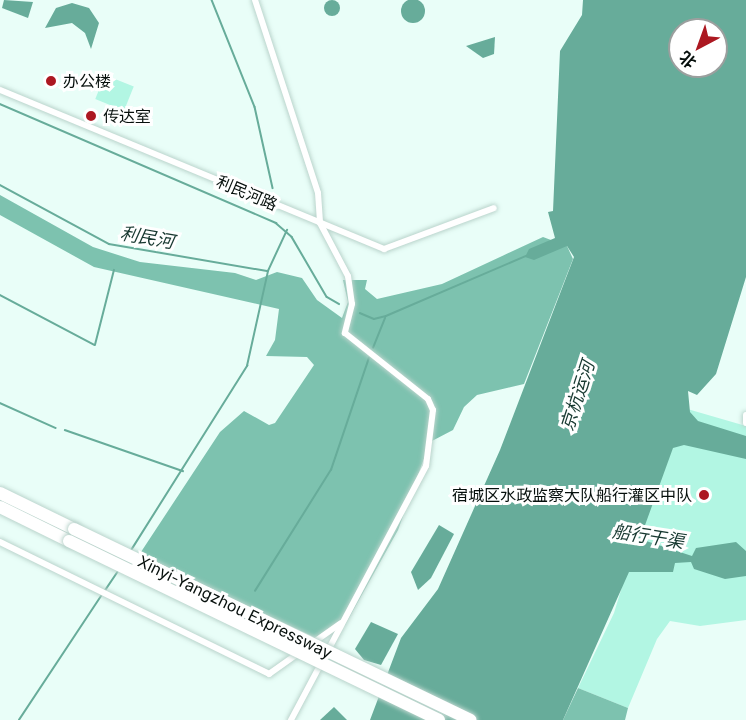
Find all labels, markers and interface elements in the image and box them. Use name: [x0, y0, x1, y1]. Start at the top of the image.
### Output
north arrow: [668, 18, 728, 78]
text: 北: [675, 47, 700, 73]
place label: 办公楼: [63, 71, 111, 91]
marker: 办公楼: [44, 74, 58, 88]
place label: 传达室: [103, 106, 151, 126]
marker: 传达室: [84, 109, 98, 123]
street label: 利民河路: [214, 172, 280, 214]
water label: 利民河: [119, 223, 175, 253]
water label: 京杭运河: [557, 358, 599, 434]
place label: 宿城区水政监察大队船行灌区中队: [452, 485, 692, 505]
marker: 宿城区水政监察大队船行灌区中队: [697, 488, 711, 502]
water label: 船行干渠: [611, 521, 685, 553]
street label: Xinyi-Yangzhou Expressway: [135, 552, 335, 662]

